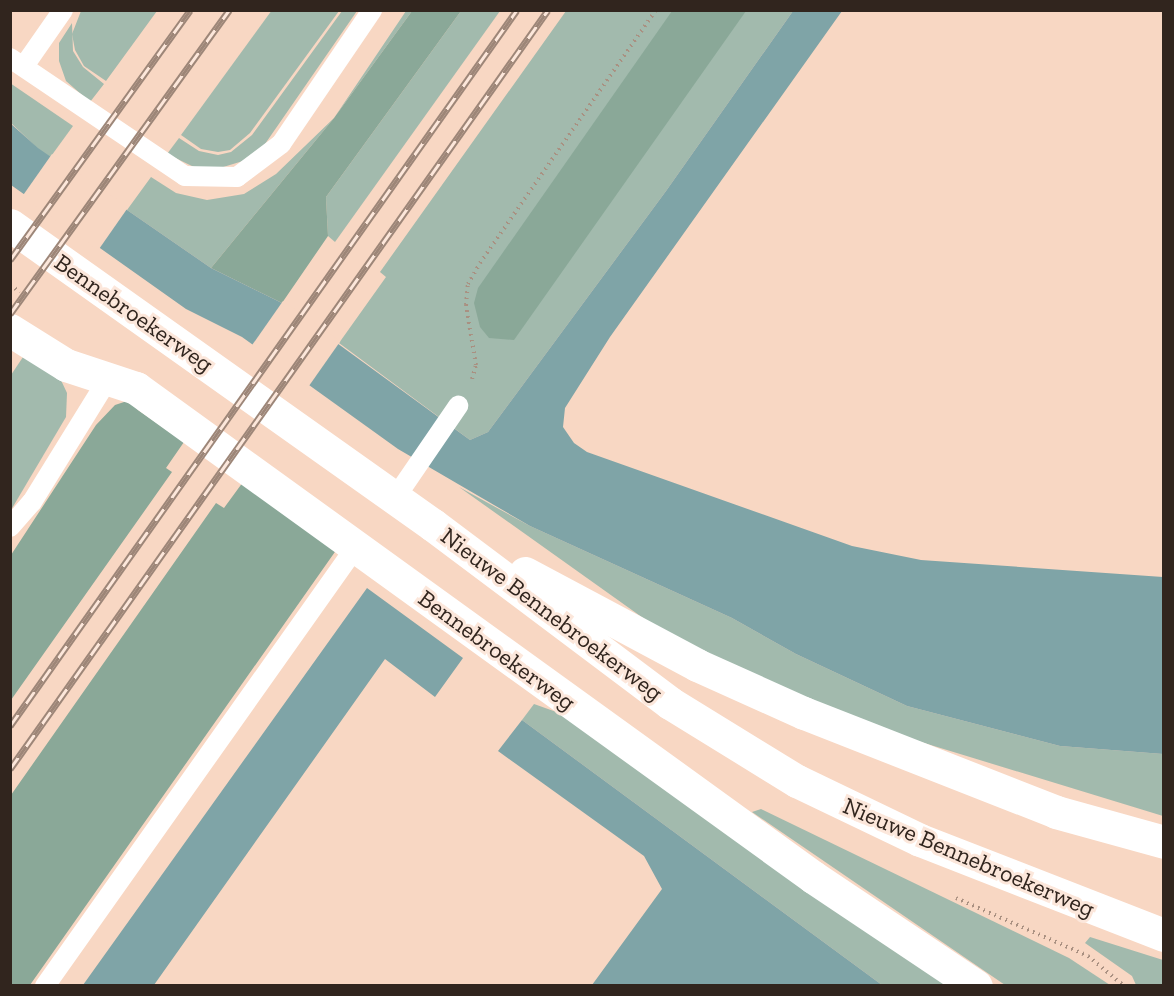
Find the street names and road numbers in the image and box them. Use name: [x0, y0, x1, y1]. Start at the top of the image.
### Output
street label: Bennebroekerweg: [49, 248, 219, 378]
street label: Nieuwe Bennebroekerweg: [435, 521, 669, 707]
street label: Bennebroekerweg: [413, 583, 581, 717]
street label: Nieuwe Bennebroekerweg: [839, 791, 1099, 923]

